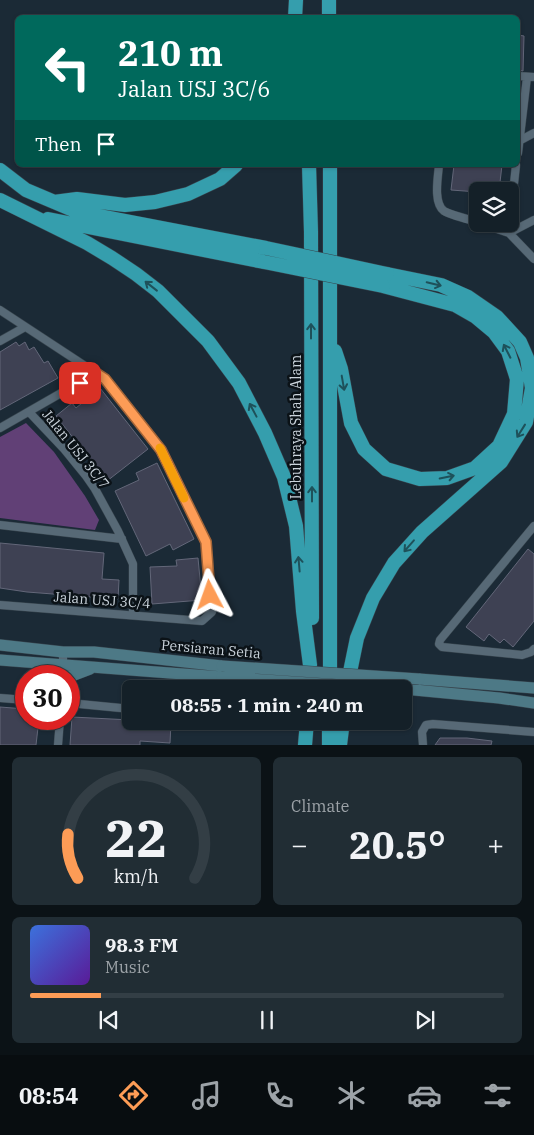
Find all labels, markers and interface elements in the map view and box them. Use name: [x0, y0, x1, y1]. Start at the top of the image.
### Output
text: 210 m: [118, 30, 223, 76]
icon: left: [35, 35, 100, 100]
text: Jalan USJ 3C/6: [118, 74, 271, 103]
icon: arrive: [92, 130, 120, 158]
text: Then: [35, 132, 82, 156]
map controls: [469, 182, 519, 232]
button: layers: [469, 182, 519, 232]
one-way arrow: [145, 280, 158, 291]
one-way arrow: [426, 280, 442, 289]
one-way arrow: [307, 324, 316, 340]
one-way arrow: [502, 344, 512, 359]
street label: Lebuhraya Shah Alam: [287, 355, 305, 499]
pin: [59, 362, 101, 404]
icon: arrive: [66, 369, 94, 397]
one-way arrow: [339, 374, 349, 390]
one-way arrow: [248, 403, 258, 418]
street label: Jalan USJ 3C/7: [38, 406, 114, 492]
one-way arrow: [515, 423, 525, 437]
one-way arrow: [438, 471, 454, 481]
one-way arrow: [307, 486, 317, 502]
one-way arrow: [403, 540, 415, 553]
one-way arrow: [295, 557, 304, 573]
position arrow: [183, 568, 235, 620]
street label: Jalan USJ 3C/4: [53, 588, 151, 612]
street label: Persiaran Setia: [160, 636, 262, 662]
speed limit sign: 30: [15, 665, 80, 730]
text: 08:55 · 1 min · 240 m: [171, 693, 363, 717]
text: Climate: [291, 796, 349, 816]
text: 22: [105, 804, 168, 871]
text: 20.5°: [349, 820, 446, 869]
text: −: [291, 826, 308, 863]
text: +: [487, 826, 504, 863]
text: km/h: [114, 865, 159, 888]
text: 98.3 FM: [105, 933, 178, 957]
text: Music: [105, 957, 150, 977]
icon: previous: [95, 1006, 123, 1034]
icon: pause: [253, 1006, 281, 1034]
icon: next: [411, 1006, 439, 1034]
icon: directions: [116, 1078, 151, 1113]
icon: music: [189, 1078, 224, 1113]
icon: phone: [262, 1078, 297, 1113]
icon: climate: [334, 1078, 369, 1113]
icon: car: [407, 1078, 442, 1113]
icon: filters: [480, 1078, 515, 1113]
text: 08:54: [19, 1081, 78, 1110]

